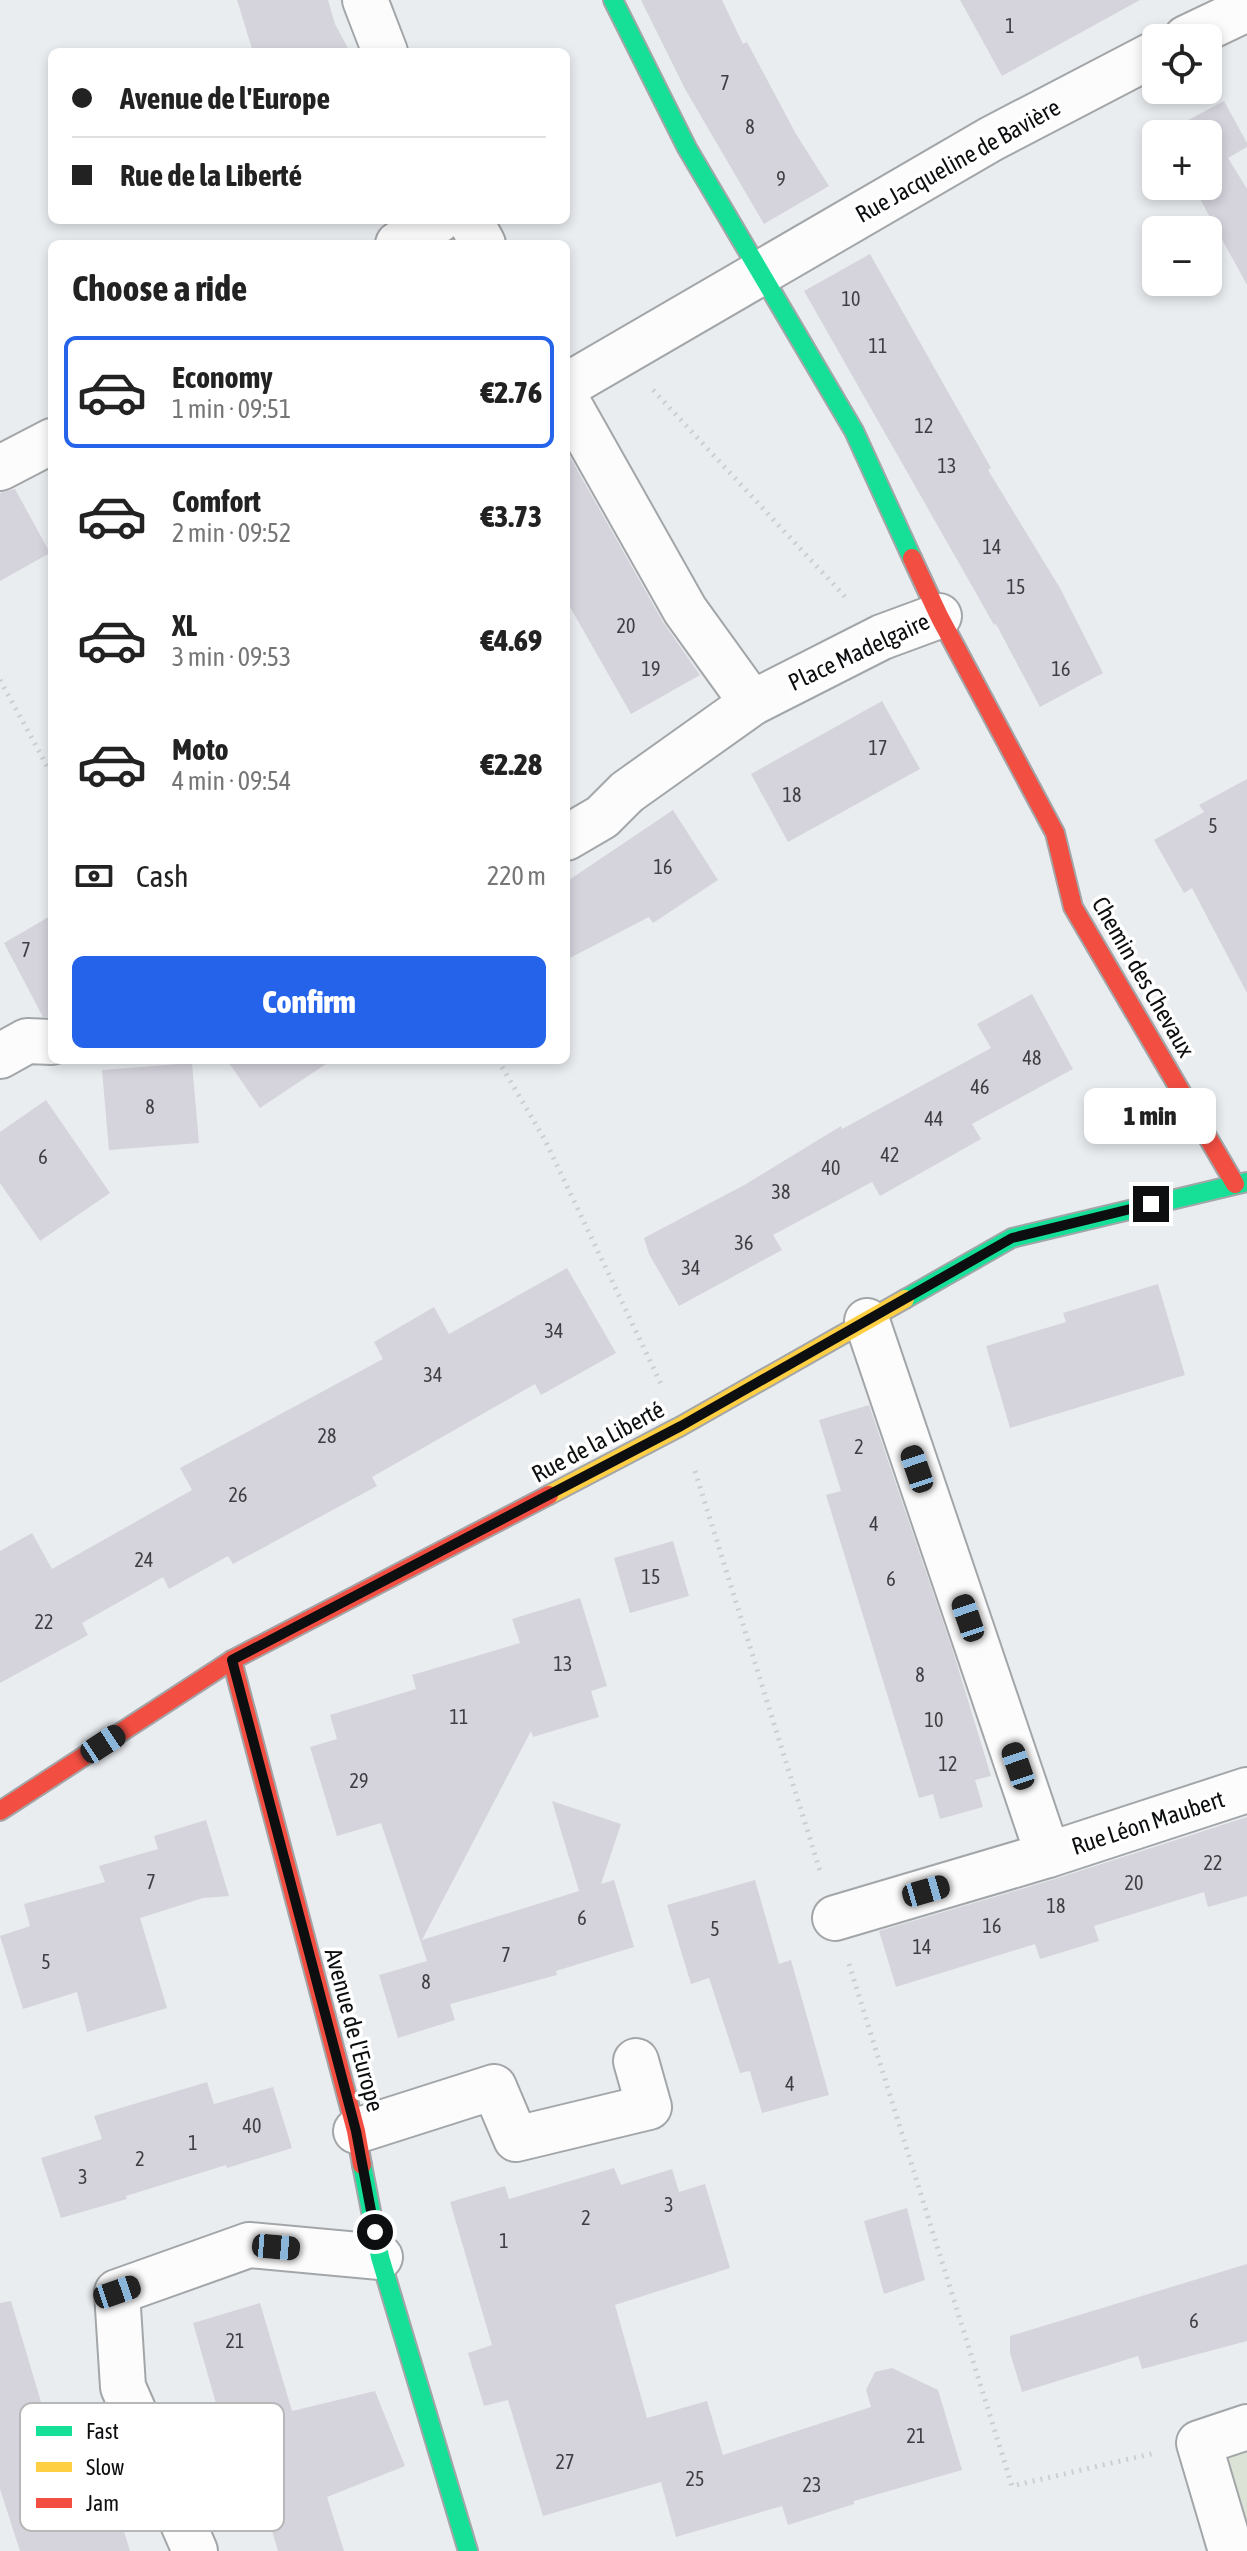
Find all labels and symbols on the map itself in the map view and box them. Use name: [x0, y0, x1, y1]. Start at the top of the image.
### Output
house number: 1: [1005, 14, 1015, 37]
house number: 7: [720, 71, 730, 94]
street label: Rue Jacqueline de Bavière: [851, 93, 1065, 228]
house number: 8: [745, 115, 755, 138]
house number: 9: [776, 167, 786, 190]
house number: 10: [842, 287, 860, 310]
house number: 11: [869, 334, 887, 357]
house number: 12: [915, 414, 933, 437]
house number: 13: [938, 454, 956, 477]
house number: 14: [983, 535, 1001, 558]
house number: 15: [1007, 575, 1025, 598]
street label: Place Madelgaire: [784, 607, 934, 696]
house number: 20: [617, 614, 635, 637]
house number: 19: [642, 657, 660, 680]
house number: 16: [1052, 657, 1070, 680]
house number: 17: [869, 736, 887, 759]
house number: 18: [783, 783, 801, 806]
house number: 5: [1208, 814, 1218, 837]
house number: 16: [654, 855, 672, 878]
street label: Chemin des Chevaux: [1087, 892, 1200, 1062]
house number: 7: [21, 938, 31, 961]
house number: 48: [1023, 1046, 1041, 1069]
house number: 46: [971, 1075, 989, 1098]
callout: 1 min: [1085, 1088, 1217, 1144]
house number: 8: [145, 1095, 155, 1118]
house number: 44: [925, 1107, 943, 1130]
house number: 42: [881, 1143, 899, 1166]
house number: 6: [38, 1145, 48, 1168]
house number: 40: [822, 1156, 840, 1179]
house number: 38: [772, 1180, 790, 1203]
route end: [1133, 1186, 1169, 1222]
house number: 36: [735, 1231, 753, 1254]
house number: 34: [682, 1256, 700, 1279]
house number: 34: [545, 1319, 563, 1342]
house number: 34: [424, 1363, 442, 1386]
street label: Rue de la Liberté: [527, 1395, 668, 1488]
house number: 28: [318, 1424, 336, 1447]
house number: 2: [854, 1435, 864, 1458]
car: [898, 1442, 936, 1496]
house number: 26: [229, 1483, 247, 1506]
house number: 4: [869, 1512, 879, 1535]
house number: 24: [135, 1548, 153, 1571]
house number: 15: [642, 1565, 660, 1588]
house number: 6: [886, 1567, 896, 1590]
car: [949, 1591, 987, 1645]
house number: 22: [35, 1610, 53, 1633]
house number: 13: [554, 1652, 572, 1675]
house number: 8: [915, 1663, 925, 1686]
house number: 11: [450, 1705, 468, 1728]
house number: 10: [925, 1708, 943, 1731]
car: [76, 1721, 130, 1767]
car: [999, 1739, 1037, 1793]
house number: 12: [939, 1752, 957, 1775]
house number: 29: [350, 1769, 368, 1792]
street label: Rue Léon Maubert: [1068, 1785, 1228, 1860]
house number: 22: [1204, 1851, 1222, 1874]
house number: 7: [146, 1870, 156, 1893]
house number: 20: [1125, 1871, 1143, 1894]
car: [900, 1873, 952, 1909]
house number: 18: [1047, 1894, 1065, 1917]
house number: 6: [577, 1906, 587, 1929]
house number: 16: [983, 1914, 1001, 1937]
house number: 5: [710, 1917, 720, 1940]
house number: 14: [913, 1935, 931, 1958]
house number: 7: [501, 1943, 511, 1966]
street label: Avenue de l'Europe: [320, 1945, 389, 2115]
house number: 5: [41, 1950, 51, 1973]
house number: 8: [421, 1970, 431, 1993]
house number: 4: [785, 2072, 795, 2095]
house number: 40: [243, 2114, 261, 2137]
house number: 1: [188, 2131, 198, 2154]
house number: 2: [135, 2147, 145, 2170]
house number: 3: [78, 2165, 88, 2188]
house number: 3: [664, 2193, 674, 2216]
house number: 2: [581, 2206, 591, 2229]
route start: [357, 2214, 393, 2250]
house number: 1: [499, 2229, 509, 2252]
car: [251, 2233, 301, 2261]
car: [90, 2273, 144, 2311]
house number: 6: [1189, 2309, 1199, 2332]
house number: 21: [226, 2329, 244, 2352]
legend: [20, 2403, 284, 2531]
text: Fast: [86, 2418, 119, 2444]
house number: 21: [907, 2424, 925, 2447]
house number: 27: [556, 2450, 574, 2473]
text: Slow: [86, 2454, 124, 2480]
house number: 25: [686, 2467, 704, 2490]
house number: 23: [803, 2473, 821, 2496]
text: Jam: [86, 2490, 119, 2516]

